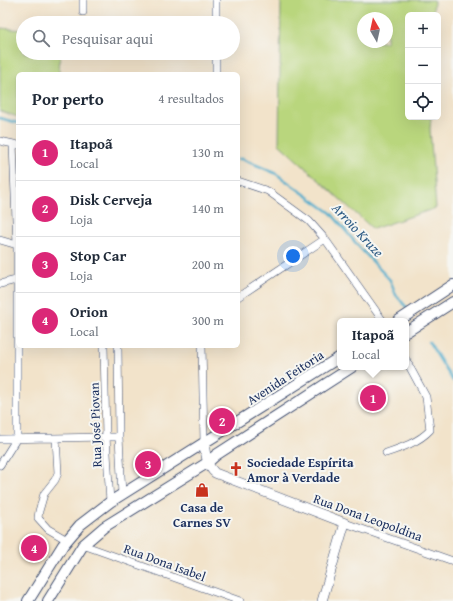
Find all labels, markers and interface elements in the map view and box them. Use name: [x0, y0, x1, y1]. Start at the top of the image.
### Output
north arrow: [357, 12, 393, 48]
map controls: [405, 12, 441, 120]
button: +: [405, 12, 441, 48]
search box: [16, 16, 240, 60]
icon: search: [30, 27, 52, 49]
text: Pesquisar aqui: [62, 28, 153, 49]
button: −: [405, 48, 441, 84]
button: locate: [405, 84, 441, 120]
text: Por perto: [32, 86, 104, 111]
text: 4 resultados: [158, 89, 224, 108]
text: Itapoã: [70, 133, 113, 154]
text: 1: [42, 143, 48, 162]
text: 130 m: [192, 143, 224, 162]
text: Local: [70, 154, 99, 173]
text: Disk Cerveja: [70, 189, 152, 210]
water label: Arroio Kruze: [327, 198, 389, 262]
text: 2: [42, 199, 48, 218]
text: 140 m: [192, 199, 224, 218]
text: Loja: [70, 210, 93, 229]
text: Stop Car: [70, 245, 126, 266]
your location: [283, 246, 303, 266]
text: 3: [42, 255, 48, 274]
text: 200 m: [192, 255, 224, 274]
text: Loja: [70, 266, 93, 285]
text: Orion: [70, 301, 108, 322]
text: 4: [42, 311, 48, 330]
text: 300 m: [192, 311, 224, 330]
popup: [337, 318, 409, 370]
text: Local: [70, 322, 99, 341]
text: Itapoã: [352, 324, 394, 345]
street label: Avenida Feitoria: [243, 345, 328, 409]
text: Local: [352, 345, 380, 364]
street label: Rua José Piovan: [84, 381, 106, 468]
pin: 1: [360, 383, 386, 413]
pin: 2: [209, 406, 235, 436]
pin: 3: [135, 449, 161, 479]
place label: Sociedade Espírita Amor à Verdade: [247, 453, 354, 487]
church icon: Sociedade Espírita Amor à Verdade: [228, 461, 244, 477]
shop icon: Casa de Carnes SV: [194, 482, 210, 498]
street label: Rua Dona Leopoldina: [311, 489, 426, 546]
place label: Casa de Carnes SV: [173, 498, 231, 532]
pin: 4: [21, 533, 47, 563]
street label: Rua Dona Isabel: [121, 539, 209, 586]

